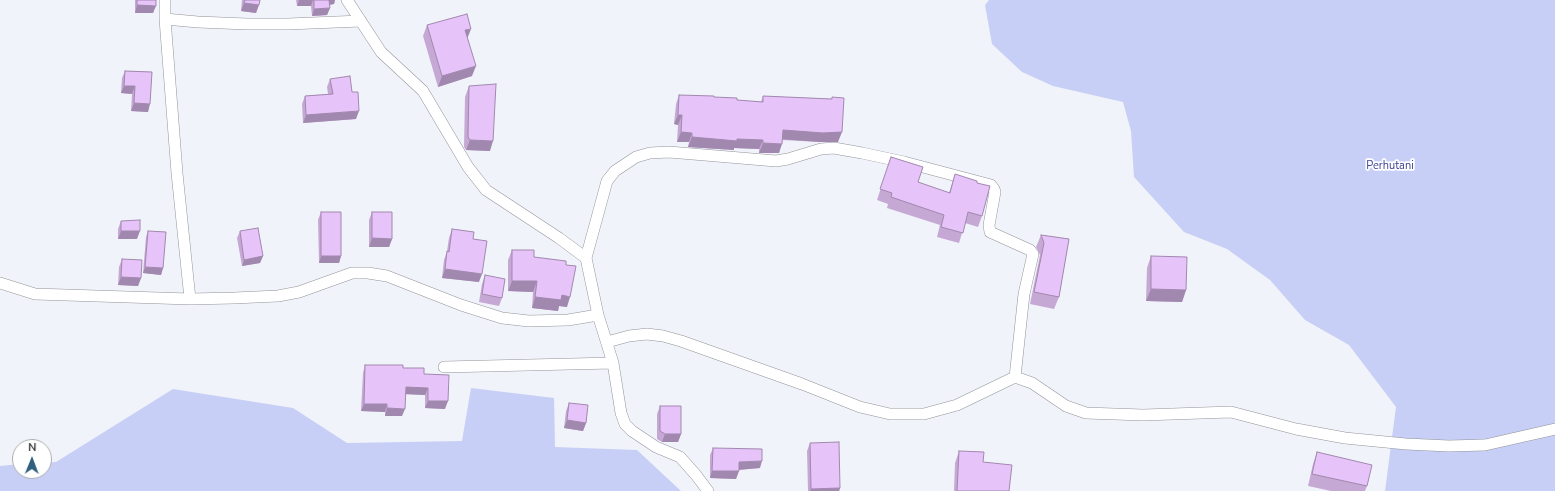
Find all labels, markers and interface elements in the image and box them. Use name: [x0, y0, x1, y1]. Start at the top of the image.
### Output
park label: Perhutani: [1366, 159, 1414, 173]
north arrow: [12, 439, 52, 479]
text: N: [28, 440, 36, 455]

